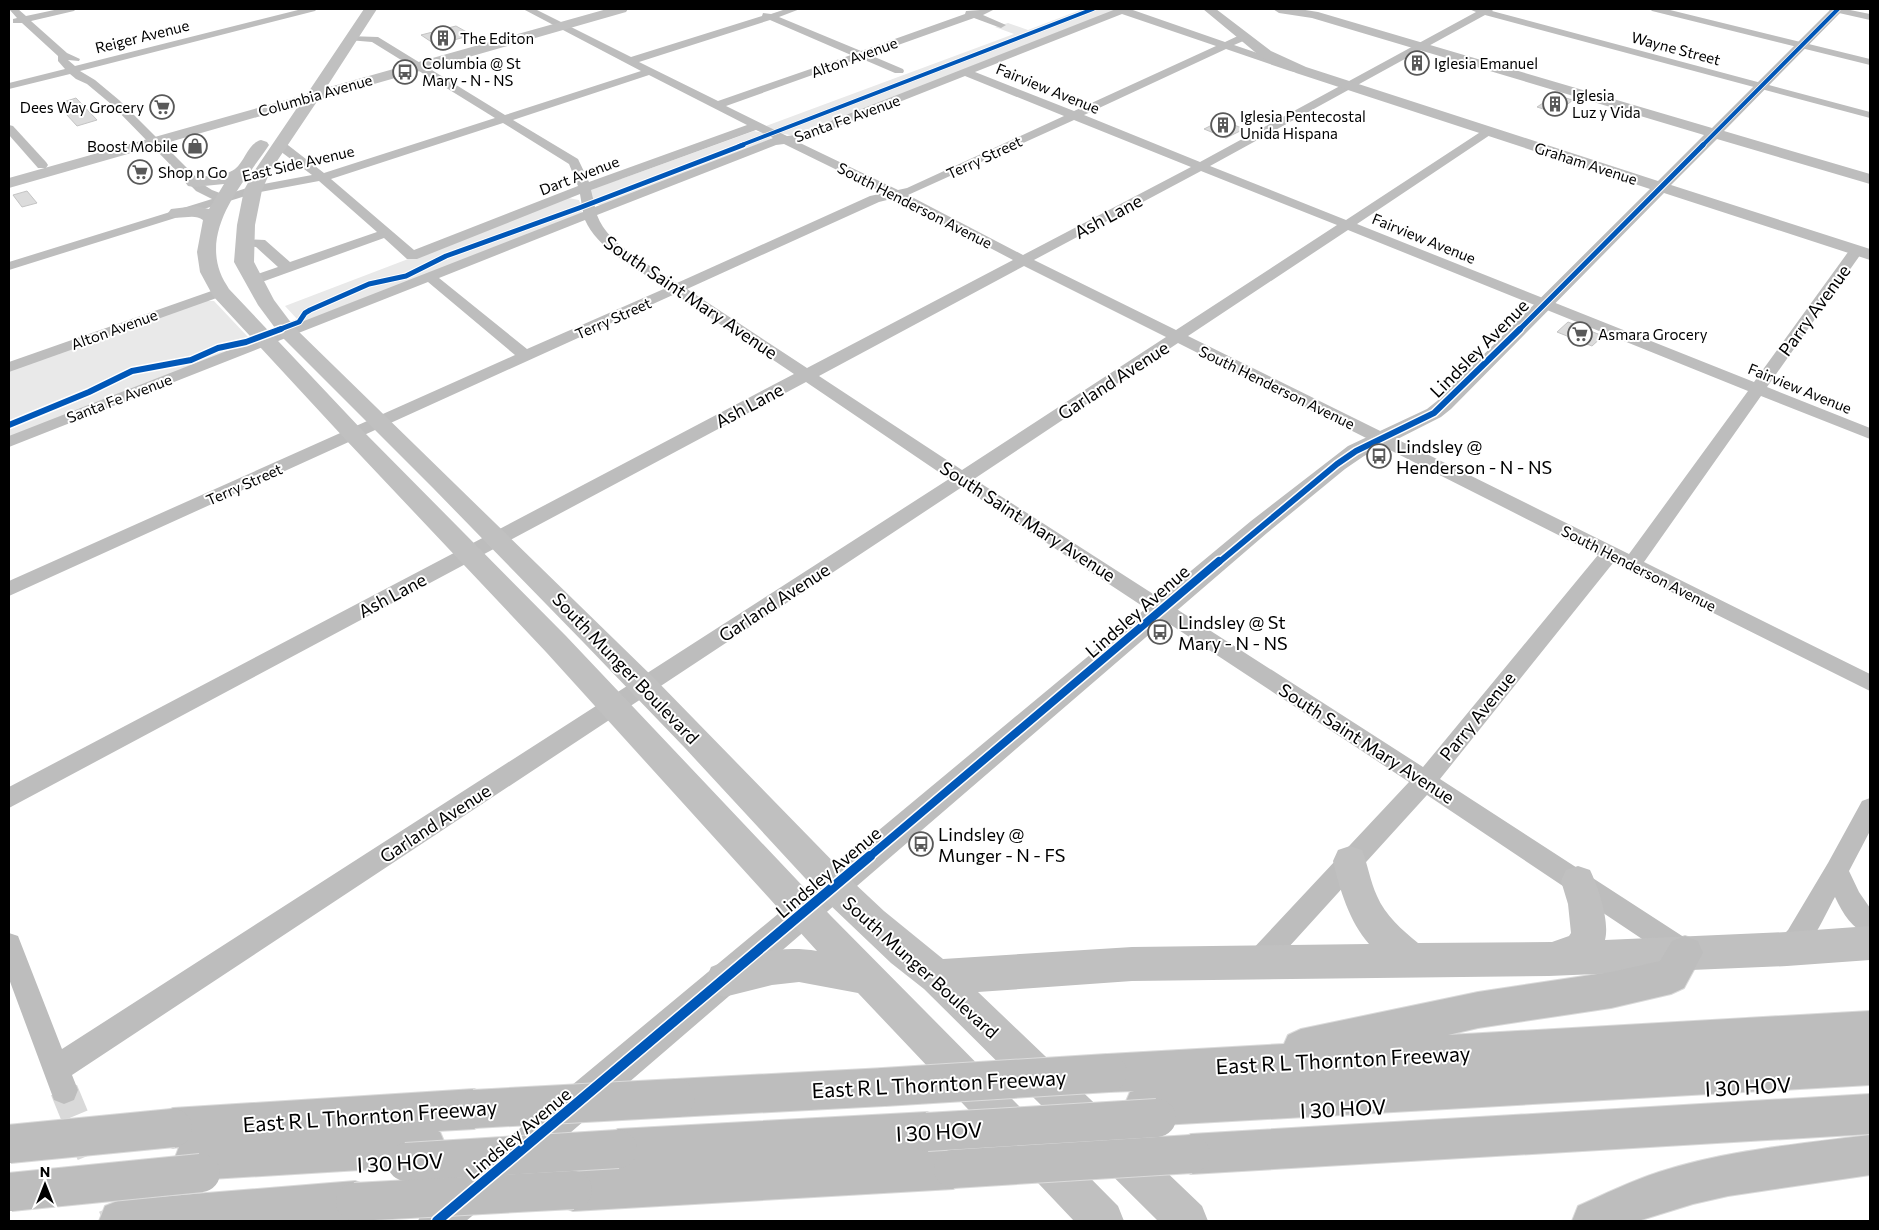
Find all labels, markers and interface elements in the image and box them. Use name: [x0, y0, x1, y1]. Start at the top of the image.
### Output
street label: Reiger Avenue: [93, 16, 191, 56]
building icon: The Editon: [430, 25, 456, 51]
street label: Wayne Street: [1629, 27, 1723, 69]
place label: The Editon: [460, 29, 534, 47]
street label: Alton Avenue: [808, 33, 900, 81]
building icon: Iglesia Emanuel: [1404, 50, 1430, 76]
place label: Columbia @ St Mary - N - NS: [422, 54, 521, 89]
place label: Iglesia Emanuel: [1434, 54, 1538, 72]
bus stop icon: Columbia @ St Mary - N - NS: [392, 59, 418, 85]
street label: Fairview Avenue: [994, 59, 1103, 117]
street label: Columbia Avenue: [256, 70, 374, 120]
place label: Iglesia Luz y Vida: [1572, 86, 1641, 121]
street label: Santa Fe Avenue: [792, 91, 902, 145]
building icon: Iglesia Luz y Vida: [1542, 91, 1568, 117]
supermarket icon: Dees Way Grocery: [149, 94, 175, 120]
place label: Dees Way Grocery: [20, 98, 144, 116]
place label: Iglesia Pentecostal Unida Hispana: [1240, 107, 1366, 142]
building icon: Iglesia Pentecostal Unida Hispana: [1210, 112, 1236, 138]
street label: Terry Street: [943, 132, 1025, 182]
shop icon: Boost Mobile: [182, 133, 208, 159]
place label: Boost Mobile: [87, 137, 178, 155]
street label: Graham Avenue: [1532, 138, 1640, 188]
street label: East Side Avenue: [240, 141, 356, 185]
street label: Dart Avenue: [537, 152, 621, 198]
street label: South Henderson Avenue: [835, 158, 995, 252]
supermarket icon: Shop n Go: [127, 159, 153, 185]
place label: Shop n Go: [158, 163, 228, 181]
street label: Ash Lane: [1070, 189, 1146, 243]
street label: Fairview Avenue: [1370, 209, 1479, 267]
street label: South Saint Mary Avenue: [600, 231, 782, 363]
street label: Parry Avenue: [1773, 260, 1855, 360]
street label: Terry Street: [572, 293, 654, 343]
street label: Lindsley Avenue: [1425, 294, 1533, 402]
street label: Alton Avenue: [68, 305, 160, 353]
supermarket icon: Asmara Grocery: [1567, 321, 1593, 347]
place label: Asmara Grocery: [1598, 325, 1708, 343]
street label: Garland Avenue: [1053, 336, 1173, 424]
street label: South Henderson Avenue: [1196, 341, 1358, 433]
street label: Fairview Avenue: [1746, 359, 1855, 417]
street label: Santa Fe Avenue: [64, 370, 174, 426]
street label: Ash Lane: [711, 378, 787, 432]
place label: Lindsley @ Henderson - N - NS: [1396, 435, 1552, 478]
bus stop icon: Lindsley @ Henderson - N - NS: [1366, 443, 1392, 469]
street label: South Saint Mary Avenue: [936, 456, 1120, 586]
street label: Terry Street: [203, 459, 285, 509]
street label: South Henderson Avenue: [1559, 521, 1719, 615]
street label: Garland Avenue: [714, 558, 834, 646]
street label: Lindsley Avenue: [1081, 560, 1193, 662]
street label: Ash Lane: [354, 568, 430, 622]
street label: South Munger Boulevard: [548, 588, 704, 748]
place label: Lindsley @ St Mary - N - NS: [1178, 611, 1288, 654]
bus stop icon: Lindsley @ St Mary - N - NS: [1147, 619, 1173, 645]
street label: Parry Avenue: [1435, 667, 1519, 765]
street label: South Saint Mary Avenue: [1275, 678, 1459, 808]
street label: Garland Avenue: [375, 779, 495, 867]
street label: Lindsley Avenue: [771, 822, 885, 922]
place label: Lindsley @ Munger - N - FS: [938, 823, 1065, 866]
bus stop icon: Lindsley @ Munger - N - FS: [908, 831, 934, 857]
street label: South Munger Boulevard: [839, 891, 1003, 1043]
street label: East R L Thornton Freeway: [1215, 1040, 1471, 1078]
street label: East R L Thornton Freeway: [811, 1064, 1067, 1102]
street label: I 30 HOV: [1704, 1071, 1792, 1101]
street label: Lindsley Avenue: [461, 1083, 575, 1183]
street label: I 30 HOV: [1299, 1093, 1387, 1123]
street label: East R L Thornton Freeway: [242, 1094, 498, 1136]
street label: I 30 HOV: [895, 1116, 983, 1146]
street label: I 30 HOV: [356, 1147, 444, 1177]
north arrow: [20, 1160, 70, 1210]
text: N: [40, 1163, 50, 1180]

